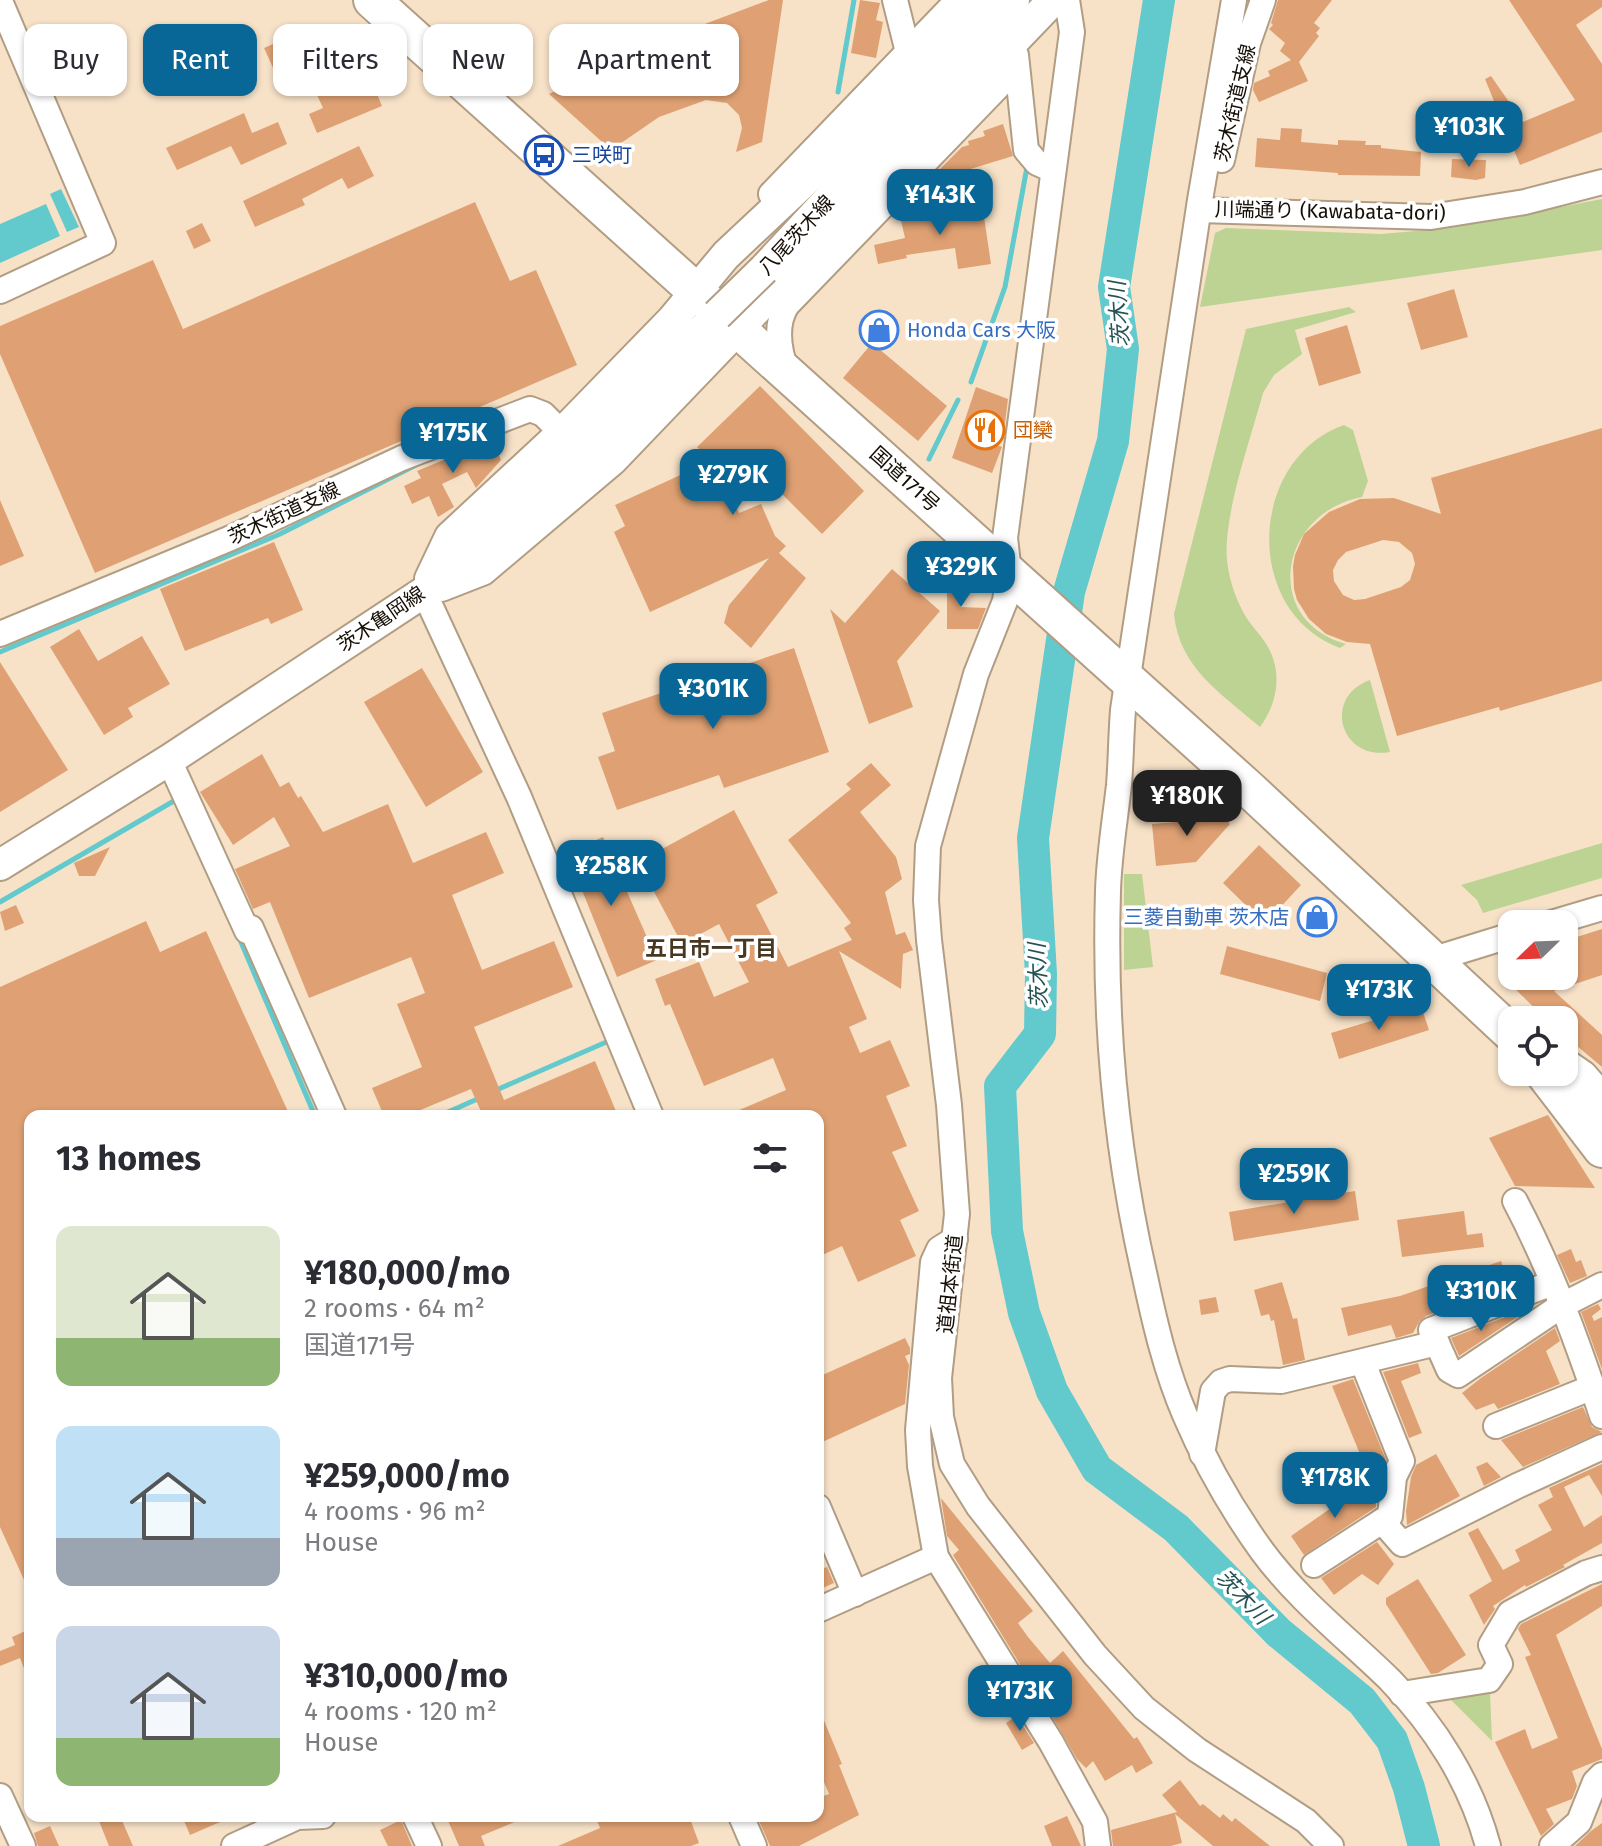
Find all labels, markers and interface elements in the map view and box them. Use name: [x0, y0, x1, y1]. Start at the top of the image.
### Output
chip: Buy: [24, 24, 127, 96]
chip: Rent: [143, 24, 257, 96]
chip: Filters: [273, 24, 407, 96]
chip: New: [423, 24, 533, 96]
chip: Apartment: [549, 24, 739, 96]
street label: 茨木街道支線: [1210, 42, 1260, 164]
pin: ¥103K: [1413, 101, 1525, 169]
text: ¥103K: [1434, 111, 1504, 142]
bus stop icon: 三咲町: [523, 134, 565, 176]
place label: 三咲町: [572, 143, 632, 167]
pin: ¥143K: [884, 169, 996, 237]
text: ¥143K: [905, 179, 975, 210]
street label: 八尾茨木線: [753, 190, 839, 280]
street label: 川端通り (Kawabata-dori): [1214, 197, 1446, 225]
water label: 茨木川: [1103, 278, 1135, 348]
shop icon: Honda Cars 大阪: [858, 309, 900, 351]
place label: Honda Cars 大阪: [907, 318, 1056, 342]
pin: ¥175K: [397, 407, 509, 475]
restaurant icon: 団欒: [964, 409, 1006, 451]
text: ¥175K: [419, 417, 487, 448]
place label: 団欒: [1013, 418, 1053, 442]
street label: 国道171号: [865, 441, 945, 517]
pin: ¥279K: [677, 449, 789, 517]
text: ¥279K: [698, 459, 768, 490]
street label: 茨木街道支線: [225, 477, 343, 549]
pin: ¥329K: [905, 541, 1017, 609]
text: ¥329K: [925, 551, 997, 582]
street label: 茨木亀岡線: [333, 581, 429, 657]
pin: ¥301K: [657, 663, 769, 731]
text: ¥301K: [677, 673, 749, 704]
pin: ¥180K: [1131, 770, 1243, 838]
text: ¥180K: [1151, 780, 1223, 811]
pin: ¥258K: [555, 840, 667, 908]
text: ¥258K: [574, 850, 648, 881]
shop icon: 三菱自動車 茨木店: [1296, 896, 1338, 938]
place label: 三菱自動車 茨木店: [1124, 905, 1289, 929]
north arrow: [1498, 910, 1578, 990]
map controls: [1498, 910, 1578, 1086]
district label: 五日市一丁目: [645, 935, 777, 962]
water label: 茨木川: [1023, 941, 1053, 1009]
pin: ¥173K: [1323, 964, 1435, 1032]
text: ¥173K: [1345, 974, 1413, 1005]
button: locate: [1498, 1006, 1578, 1086]
icon: filters: [748, 1136, 792, 1180]
text: 13 homes: [56, 1138, 201, 1179]
pin: ¥259K: [1238, 1148, 1350, 1216]
text: ¥259K: [1258, 1158, 1330, 1189]
street label: 道祖本街道: [933, 1233, 967, 1335]
text: ¥180,000/mo: [304, 1252, 510, 1293]
icon: home: [120, 1258, 216, 1354]
pin: ¥310K: [1425, 1265, 1537, 1333]
text: ¥310K: [1445, 1275, 1517, 1306]
text: 2 rooms · 64 m²: [304, 1293, 485, 1324]
text: 国道171号: [304, 1330, 416, 1361]
pin: ¥178K: [1279, 1452, 1391, 1520]
text: ¥259,000/mo: [304, 1455, 510, 1496]
icon: home: [120, 1458, 216, 1554]
text: ¥178K: [1300, 1462, 1370, 1493]
text: 4 rooms · 96 m²: [304, 1496, 486, 1527]
text: House: [304, 1527, 378, 1558]
water label: 茨木川: [1210, 1564, 1277, 1632]
text: ¥310,000/mo: [304, 1655, 508, 1696]
icon: home: [120, 1658, 216, 1754]
pin: ¥173K: [964, 1665, 1076, 1733]
text: ¥173K: [986, 1675, 1054, 1706]
text: 4 rooms · 120 m²: [304, 1696, 497, 1727]
text: House: [304, 1727, 378, 1758]

